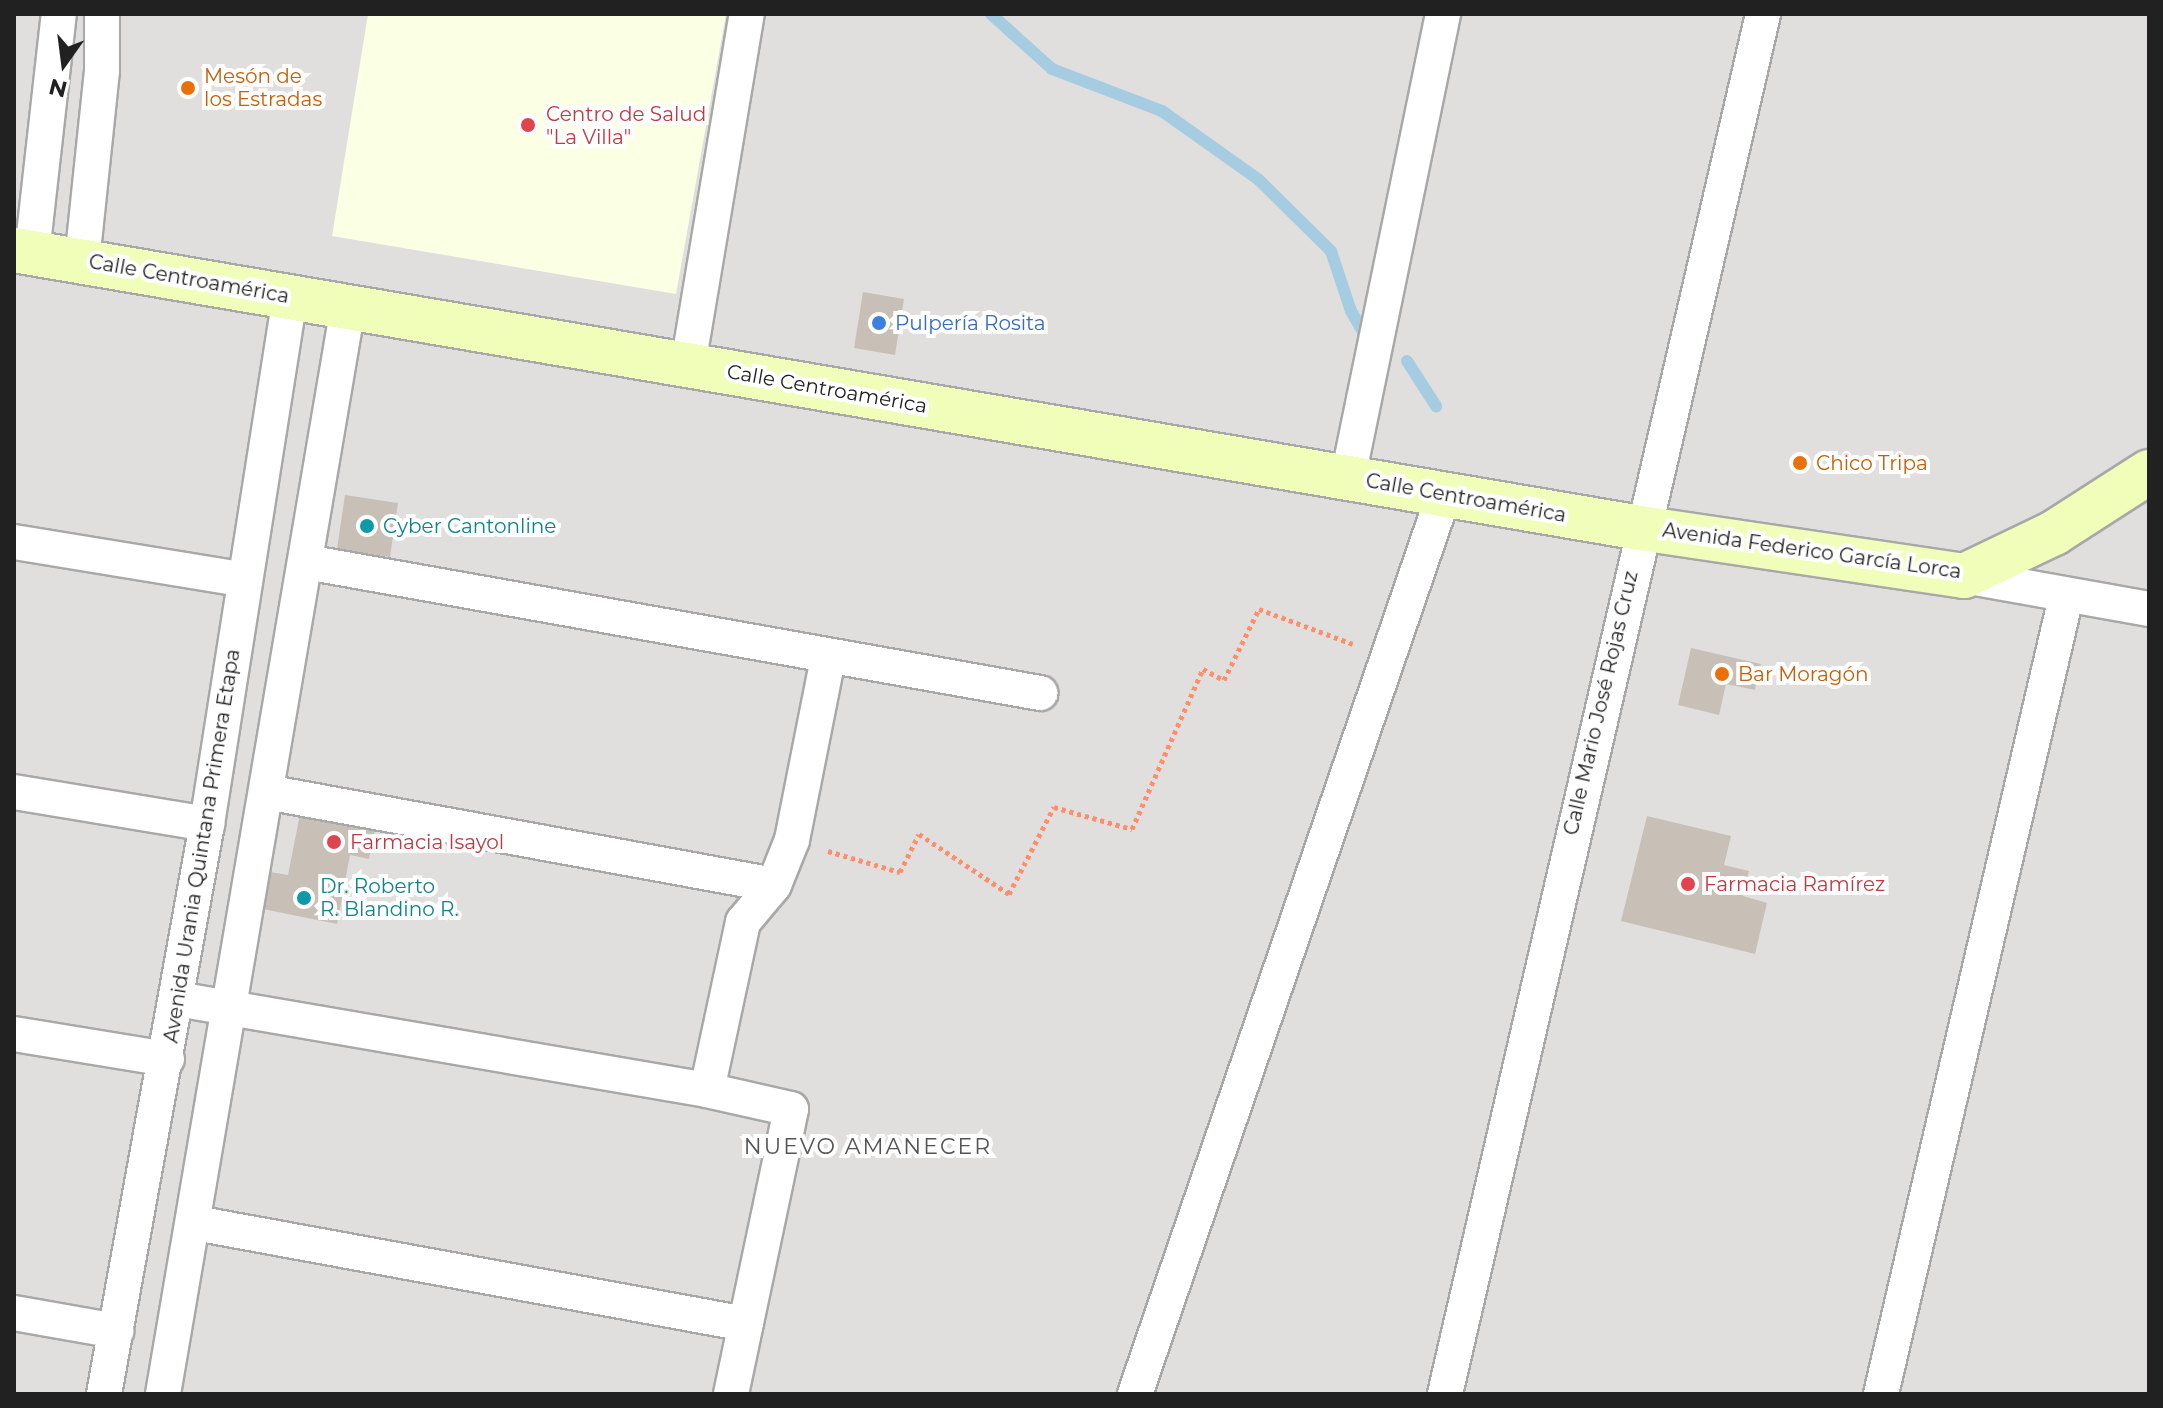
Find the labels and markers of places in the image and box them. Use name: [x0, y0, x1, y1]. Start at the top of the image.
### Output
place label: Mesón de los Estradas: [204, 64, 322, 111]
marker: Mesón de los Estradas: [179, 79, 197, 97]
place label: Centro de Salud "La Villa": [546, 102, 706, 149]
marker: Centro de Salud "La Villa": [517, 114, 539, 136]
place label: Pulpería Rosita: [895, 311, 1046, 335]
marker: Pulpería Rosita: [870, 314, 888, 332]
place label: Chico Tripa: [1816, 451, 1928, 475]
marker: Chico Tripa: [1791, 454, 1809, 472]
place label: Cyber Cantonline: [383, 514, 556, 538]
marker: Cyber Cantonline: [358, 517, 376, 535]
place label: Bar Moragón: [1738, 662, 1869, 686]
marker: Bar Moragón: [1713, 665, 1731, 683]
place label: Farmacia Isayol: [350, 830, 504, 854]
marker: Farmacia Isayol: [325, 833, 343, 851]
place label: Farmacia Ramírez: [1704, 872, 1885, 896]
place label: Dr. Roberto R. Blandino R.: [320, 874, 459, 921]
marker: Farmacia Ramírez: [1679, 875, 1697, 893]
marker: Dr. Roberto R. Blandino R.: [295, 889, 313, 907]

